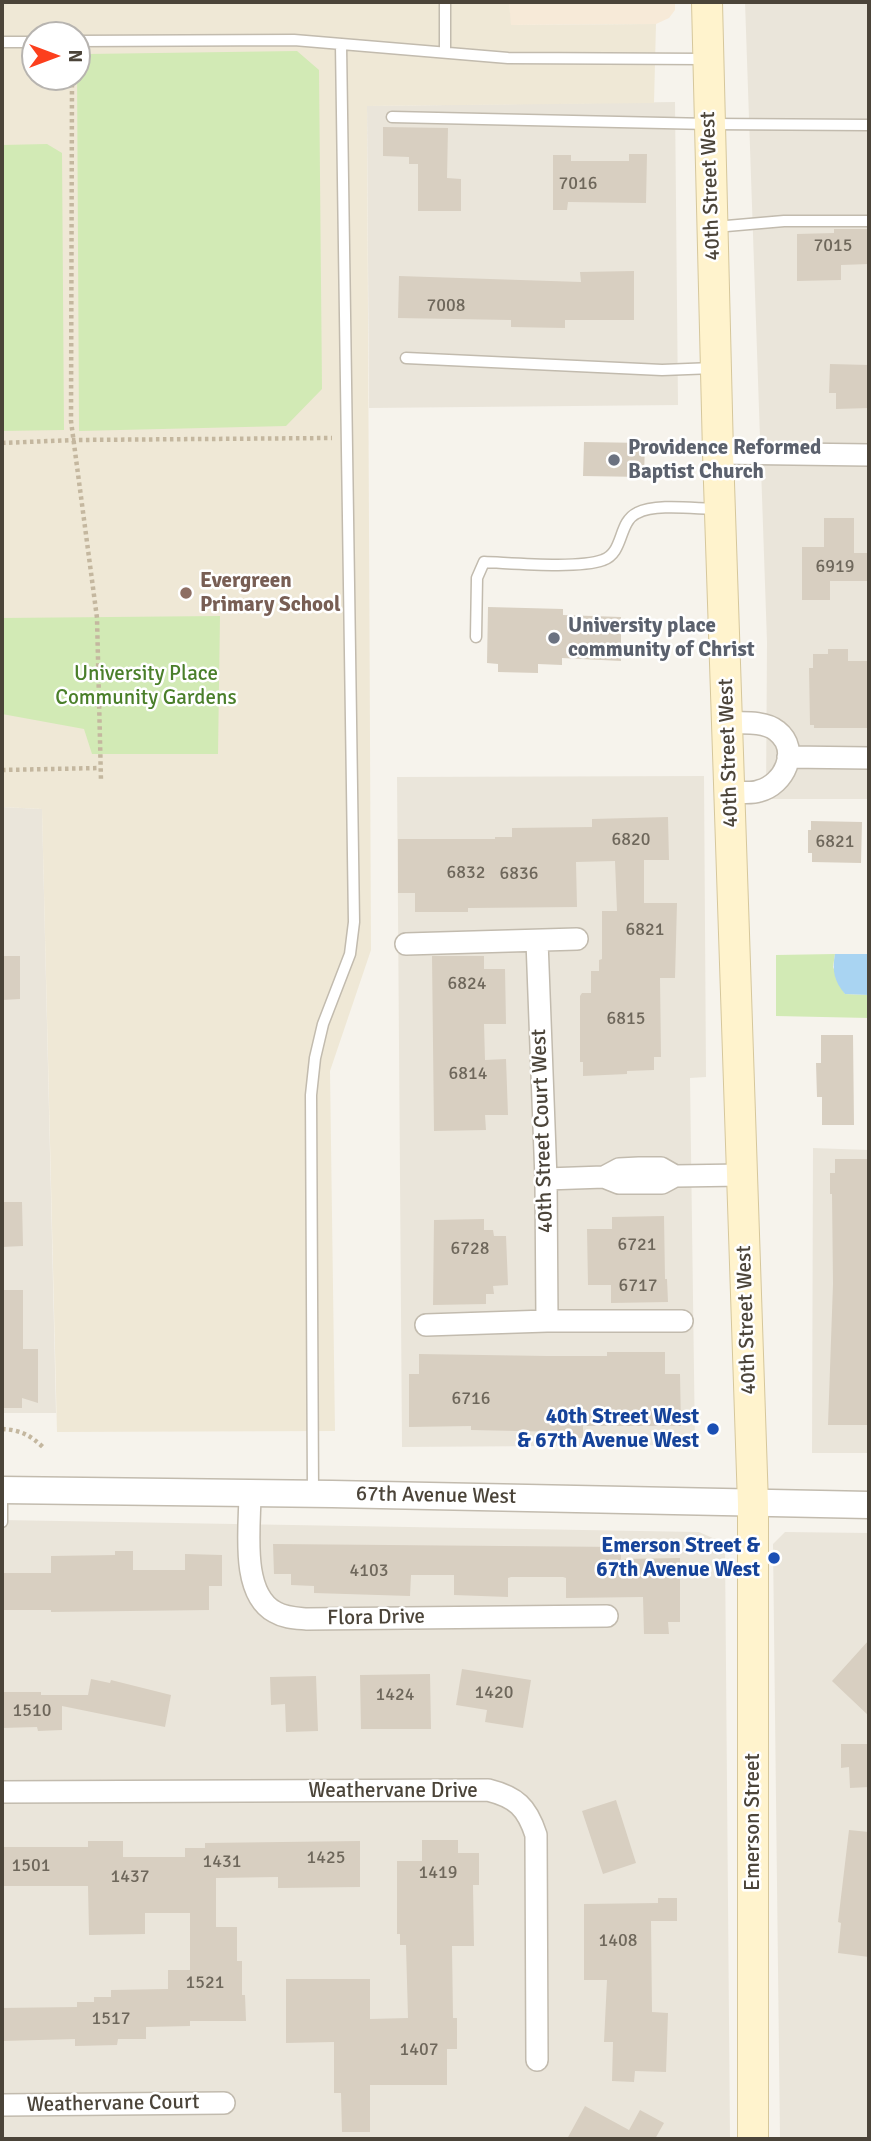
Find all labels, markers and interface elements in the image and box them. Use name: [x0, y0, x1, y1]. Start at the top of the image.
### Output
north arrow: [21, 21, 91, 91]
text: N: [63, 49, 87, 63]
street label: 40th Street West: [696, 111, 726, 261]
house number: 7016: [559, 173, 597, 195]
house number: 7015: [814, 235, 852, 257]
house number: 7008: [427, 295, 465, 317]
place label: Providence Reformed Baptist Church: [628, 435, 821, 485]
marker: Providence Reformed Baptist Church: [606, 452, 622, 468]
house number: 6919: [816, 556, 854, 578]
place label: Evergreen Primary School: [200, 568, 341, 618]
marker: Evergreen Primary School: [178, 585, 194, 601]
place label: University place community of Christ: [568, 613, 755, 663]
marker: University place community of Christ: [546, 630, 562, 646]
park label: University Place Community Gardens: [55, 661, 237, 711]
street label: 40th Street West: [714, 678, 744, 828]
house number: 6820: [612, 829, 650, 851]
house number: 6821: [816, 831, 854, 853]
house number: 6832: [447, 862, 485, 884]
house number: 6836: [500, 863, 538, 885]
house number: 6821: [626, 919, 664, 941]
house number: 6824: [448, 973, 486, 995]
house number: 6815: [607, 1008, 645, 1030]
street label: 40th Street Court West: [527, 1028, 559, 1234]
house number: 6814: [449, 1063, 487, 1085]
house number: 6721: [618, 1234, 656, 1256]
house number: 6728: [451, 1238, 489, 1260]
street label: 40th Street West: [732, 1245, 762, 1395]
house number: 6717: [619, 1275, 657, 1297]
house number: 6716: [452, 1388, 490, 1410]
place label: 40th Street West & 67th Avenue West: [517, 1404, 699, 1454]
marker: 40th Street West & 67th Avenue West: [705, 1421, 721, 1437]
street label: 67th Avenue West: [356, 1482, 516, 1510]
place label: Emerson Street & 67th Avenue West: [596, 1533, 760, 1583]
marker: Emerson Street & 67th Avenue West: [766, 1550, 782, 1566]
house number: 4103: [350, 1560, 388, 1582]
street label: Flora Drive: [327, 1605, 425, 1631]
house number: 1420: [475, 1682, 513, 1704]
house number: 1424: [376, 1684, 414, 1706]
house number: 1510: [13, 1700, 51, 1722]
street label: Emerson Street: [740, 1753, 766, 1891]
street label: Weathervane Drive: [308, 1778, 478, 1804]
house number: 1425: [307, 1847, 345, 1869]
house number: 1431: [203, 1851, 241, 1873]
house number: 1501: [12, 1855, 50, 1877]
house number: 1419: [419, 1862, 457, 1884]
house number: 1437: [111, 1866, 149, 1888]
house number: 1408: [599, 1930, 637, 1952]
house number: 1521: [186, 1972, 224, 1994]
house number: 1517: [92, 2008, 130, 2030]
house number: 1407: [400, 2039, 438, 2061]
street label: Weathervane Court: [26, 2090, 200, 2118]

